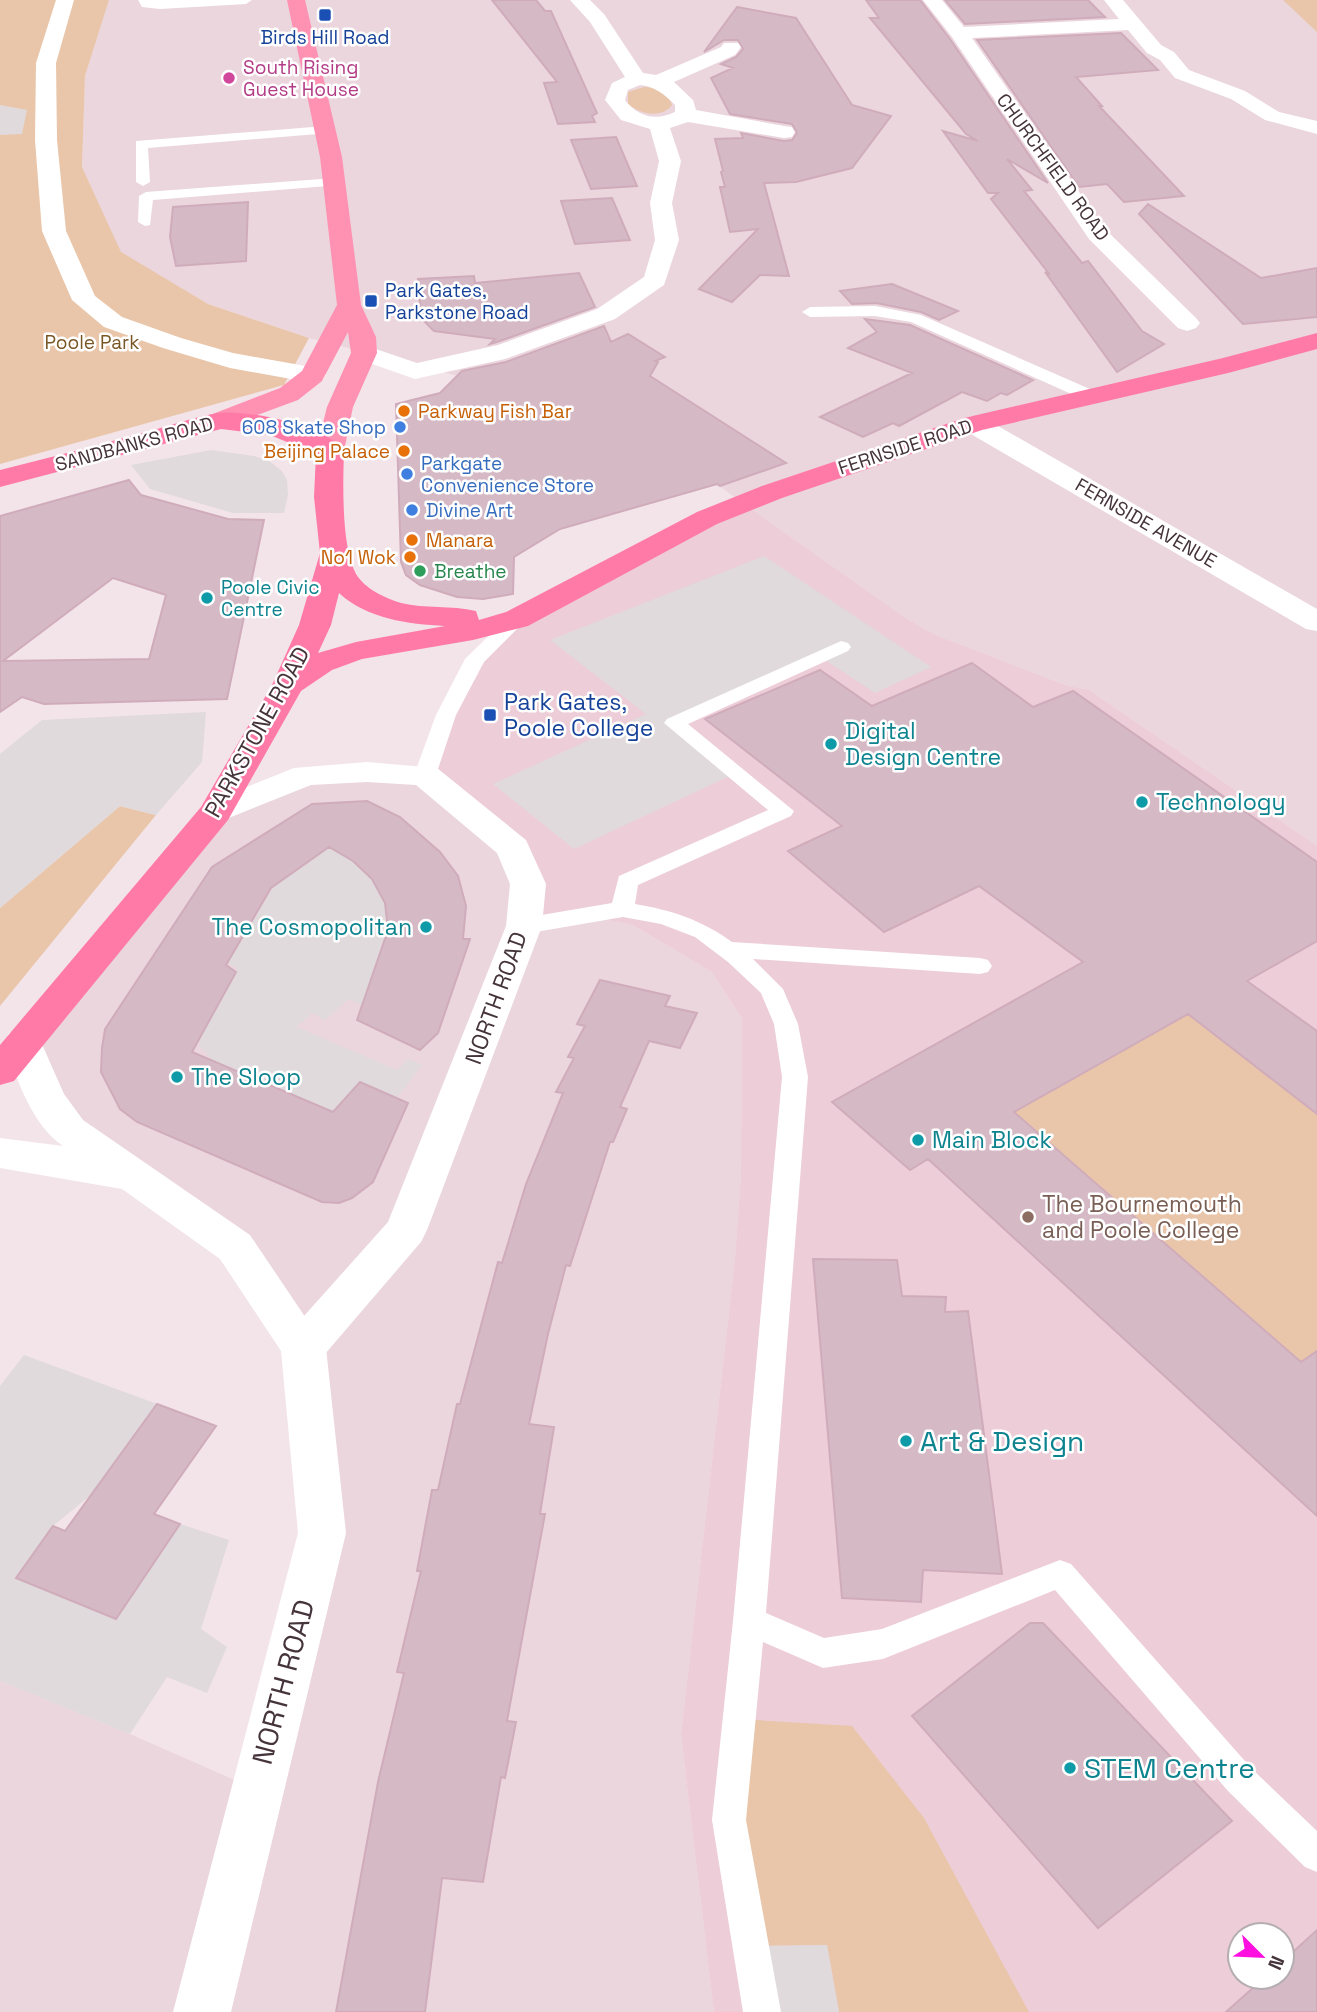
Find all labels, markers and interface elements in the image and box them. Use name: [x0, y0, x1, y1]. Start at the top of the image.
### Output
marker: Birds Hill Road: [317, 7, 333, 23]
place label: Birds Hill Road: [260, 25, 390, 50]
place label: South Rising Guest House: [243, 55, 359, 102]
marker: South Rising Guest House: [221, 70, 237, 86]
street label: CHURCHFIELD ROAD: [991, 88, 1115, 246]
place label: Park Gates, Parkstone Road: [385, 278, 529, 325]
marker: Park Gates, Parkstone Road: [363, 293, 379, 309]
park label: Poole Park: [45, 330, 139, 355]
place label: Parkway Fish Bar: [418, 399, 572, 424]
marker: Parkway Fish Bar: [396, 403, 412, 419]
street label: SANDBANKS ROAD: [52, 411, 216, 477]
street label: FERNSIDE ROAD: [835, 414, 975, 480]
place label: 608 Skate Shop: [242, 415, 386, 440]
marker: 608 Skate Shop: [392, 419, 408, 435]
place label: Beijing Palace: [263, 439, 390, 464]
marker: Beijing Palace: [396, 443, 412, 459]
place label: Parkgate Convenience Store: [421, 451, 594, 498]
marker: Parkgate Convenience Store: [399, 466, 415, 482]
street label: FERNSIDE AVENUE: [1071, 472, 1221, 574]
place label: Divine Art: [426, 498, 514, 523]
marker: Divine Art: [404, 502, 420, 518]
place label: Manara: [426, 528, 494, 553]
marker: Manara: [404, 532, 420, 548]
place label: No1 Wok: [321, 545, 396, 570]
marker: No1 Wok: [402, 549, 418, 565]
place label: Breathe: [434, 559, 507, 584]
marker: Breathe: [412, 563, 428, 579]
place label: Poole Civic Centre: [221, 575, 320, 622]
marker: Poole Civic Centre: [199, 590, 215, 606]
street label: PARKSTONE ROAD: [198, 641, 316, 823]
place label: Park Gates, Poole College: [504, 687, 653, 743]
marker: Park Gates, Poole College: [482, 707, 498, 723]
place label: Digital Design Centre: [845, 716, 1001, 772]
marker: Digital Design Centre: [823, 736, 839, 752]
place label: Technology: [1156, 787, 1286, 817]
marker: Technology: [1134, 794, 1150, 810]
place label: The Cosmopolitan: [212, 912, 412, 942]
marker: The Cosmopolitan: [418, 919, 434, 935]
street label: NORTH ROAD: [458, 928, 534, 1068]
place label: The Sloop: [191, 1062, 301, 1092]
marker: The Sloop: [169, 1069, 185, 1085]
place label: Main Block: [932, 1125, 1052, 1155]
marker: Main Block: [910, 1132, 926, 1148]
place label: The Bournemouth and Poole College: [1042, 1189, 1242, 1245]
marker: The Bournemouth and Poole College: [1020, 1209, 1036, 1225]
place label: Art & Design: [920, 1423, 1084, 1459]
marker: Art & Design: [898, 1433, 914, 1449]
street label: NORTH ROAD: [244, 1596, 322, 1768]
place label: STEM Centre: [1084, 1750, 1255, 1786]
marker: STEM Centre: [1062, 1760, 1078, 1776]
north arrow: [1226, 1921, 1296, 1991]
text: N: [1262, 1952, 1290, 1974]

